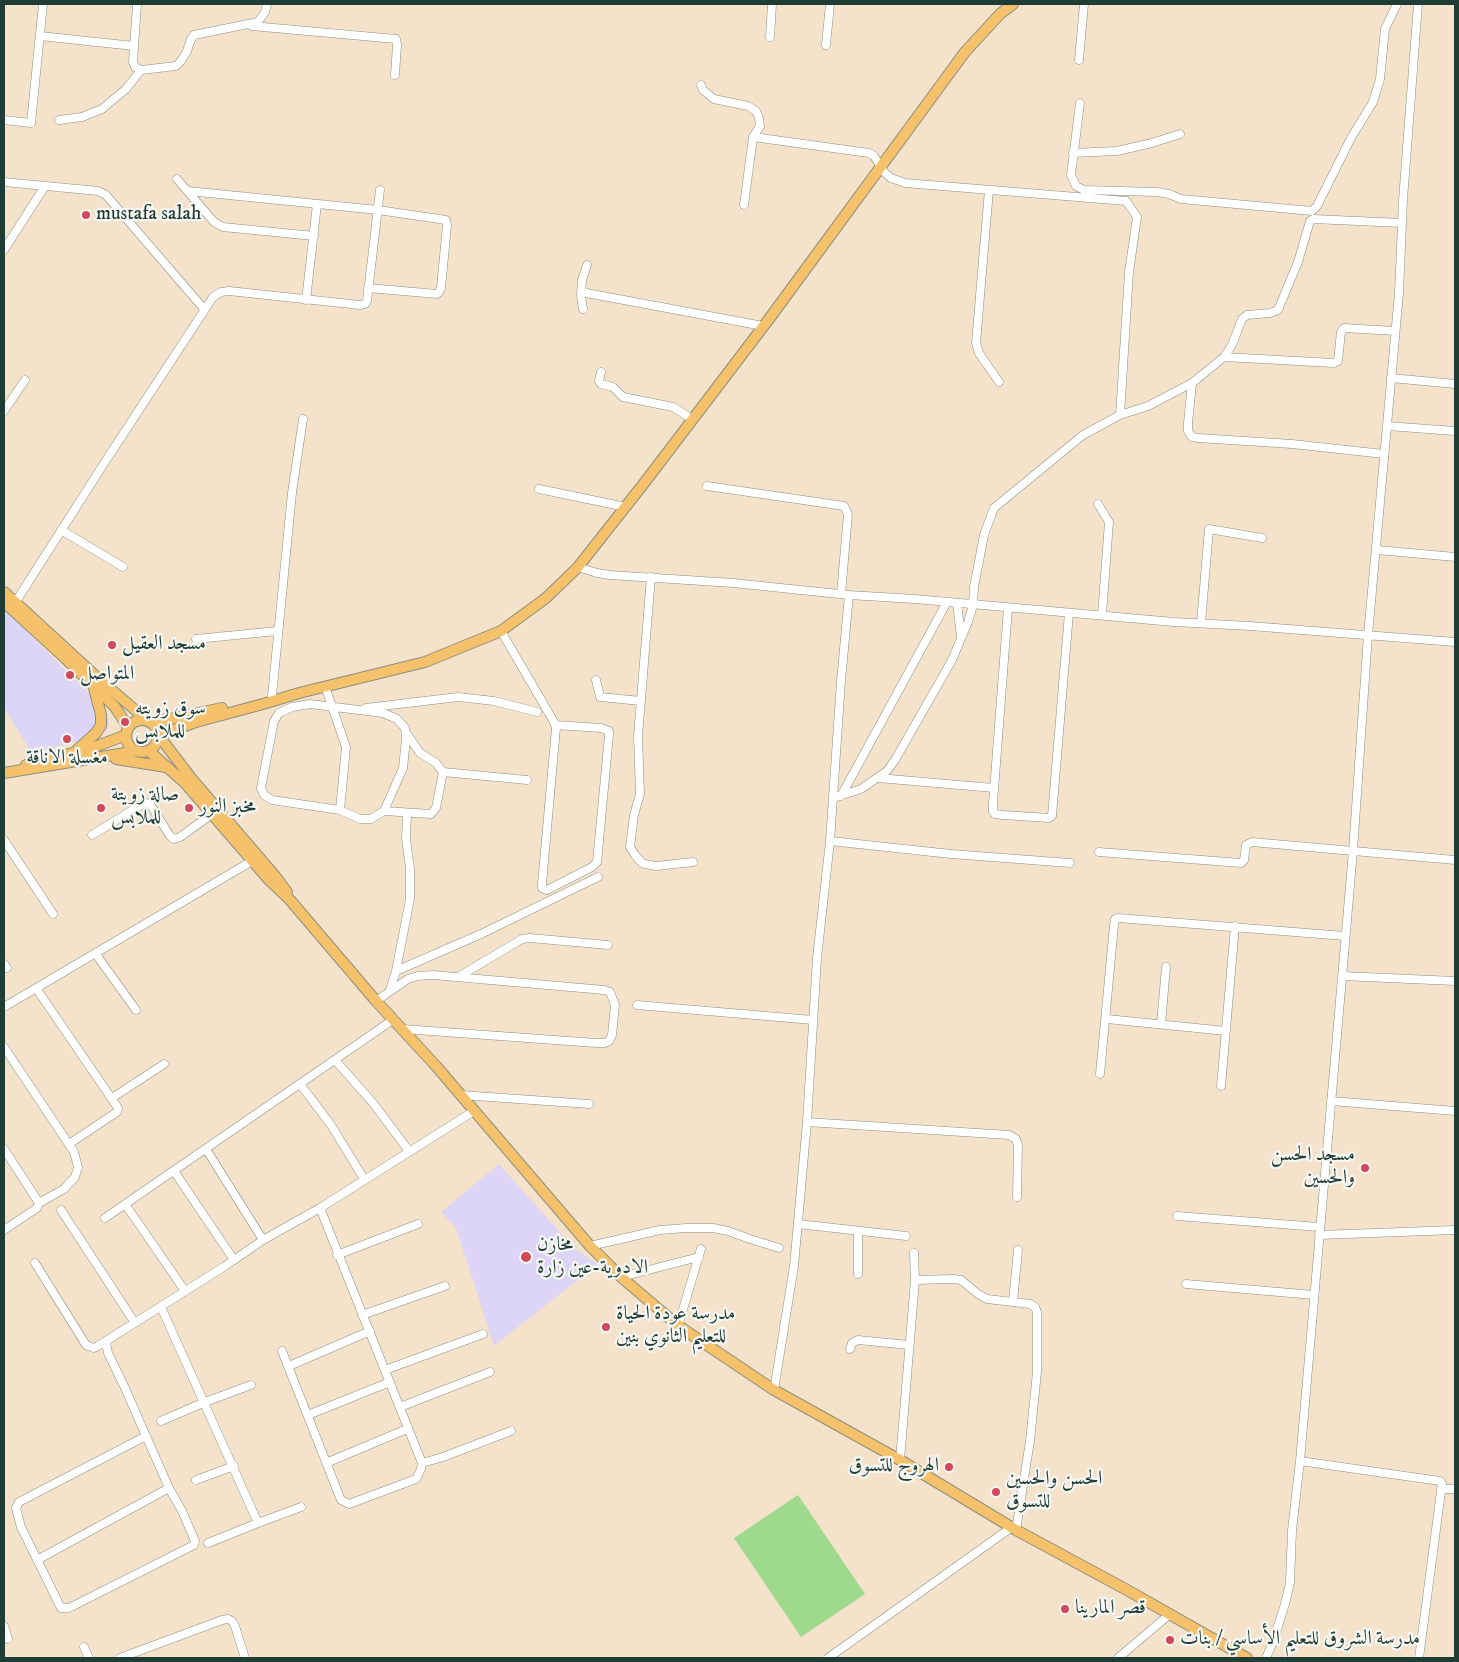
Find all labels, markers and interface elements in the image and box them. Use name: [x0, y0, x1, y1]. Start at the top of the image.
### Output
place label: mustafa salah: [96, 203, 201, 227]
marker: mustafa salah: [80, 209, 92, 221]
place label: مسجد العقيل: [122, 633, 206, 657]
marker: مسجد العقيل: [106, 639, 118, 651]
place label: المتواصل: [80, 663, 134, 687]
marker: المتواصل: [64, 669, 76, 681]
place label: سوق زويته للملابس: [135, 698, 206, 745]
marker: سوق زويته للملابس: [119, 716, 131, 728]
marker: مغسلة الاناقة: [61, 733, 73, 745]
place label: مغسلة الاناقة: [26, 747, 108, 771]
place label: صالة زويتة للملابس: [111, 784, 179, 831]
place label: مخبز النور: [199, 796, 256, 820]
marker: صالة زويتة للملابس: [95, 802, 107, 814]
marker: مخبز النور: [183, 802, 195, 814]
place label: مسجد الحسن والحسين: [1271, 1144, 1355, 1191]
marker: مسجد الحسن والحسين: [1359, 1162, 1371, 1174]
place label: مخازن الادوية-عين زارة: [537, 1234, 648, 1281]
marker: مخازن الادوية-عين زارة: [519, 1250, 533, 1264]
place label: مدرسة عودة الحياة للتعليم الثانوي بنين: [616, 1303, 735, 1350]
marker: مدرسة عودة الحياة للتعليم الثانوي بنين: [600, 1321, 612, 1333]
place label: الهروج للتسوق: [849, 1455, 939, 1479]
marker: الهروج للتسوق: [943, 1461, 955, 1473]
place label: الحسن والحسين للتسوق: [1006, 1468, 1102, 1515]
marker: الحسن والحسين للتسوق: [990, 1486, 1002, 1498]
place label: قصر المارينا: [1075, 1597, 1146, 1621]
marker: قصر المارينا: [1059, 1603, 1071, 1615]
place label: مدرسة الشروق للتعليم الأساسي / بنات: [1180, 1628, 1420, 1652]
marker: مدرسة الشروق للتعليم الأساسي / بنات: [1164, 1634, 1176, 1646]

